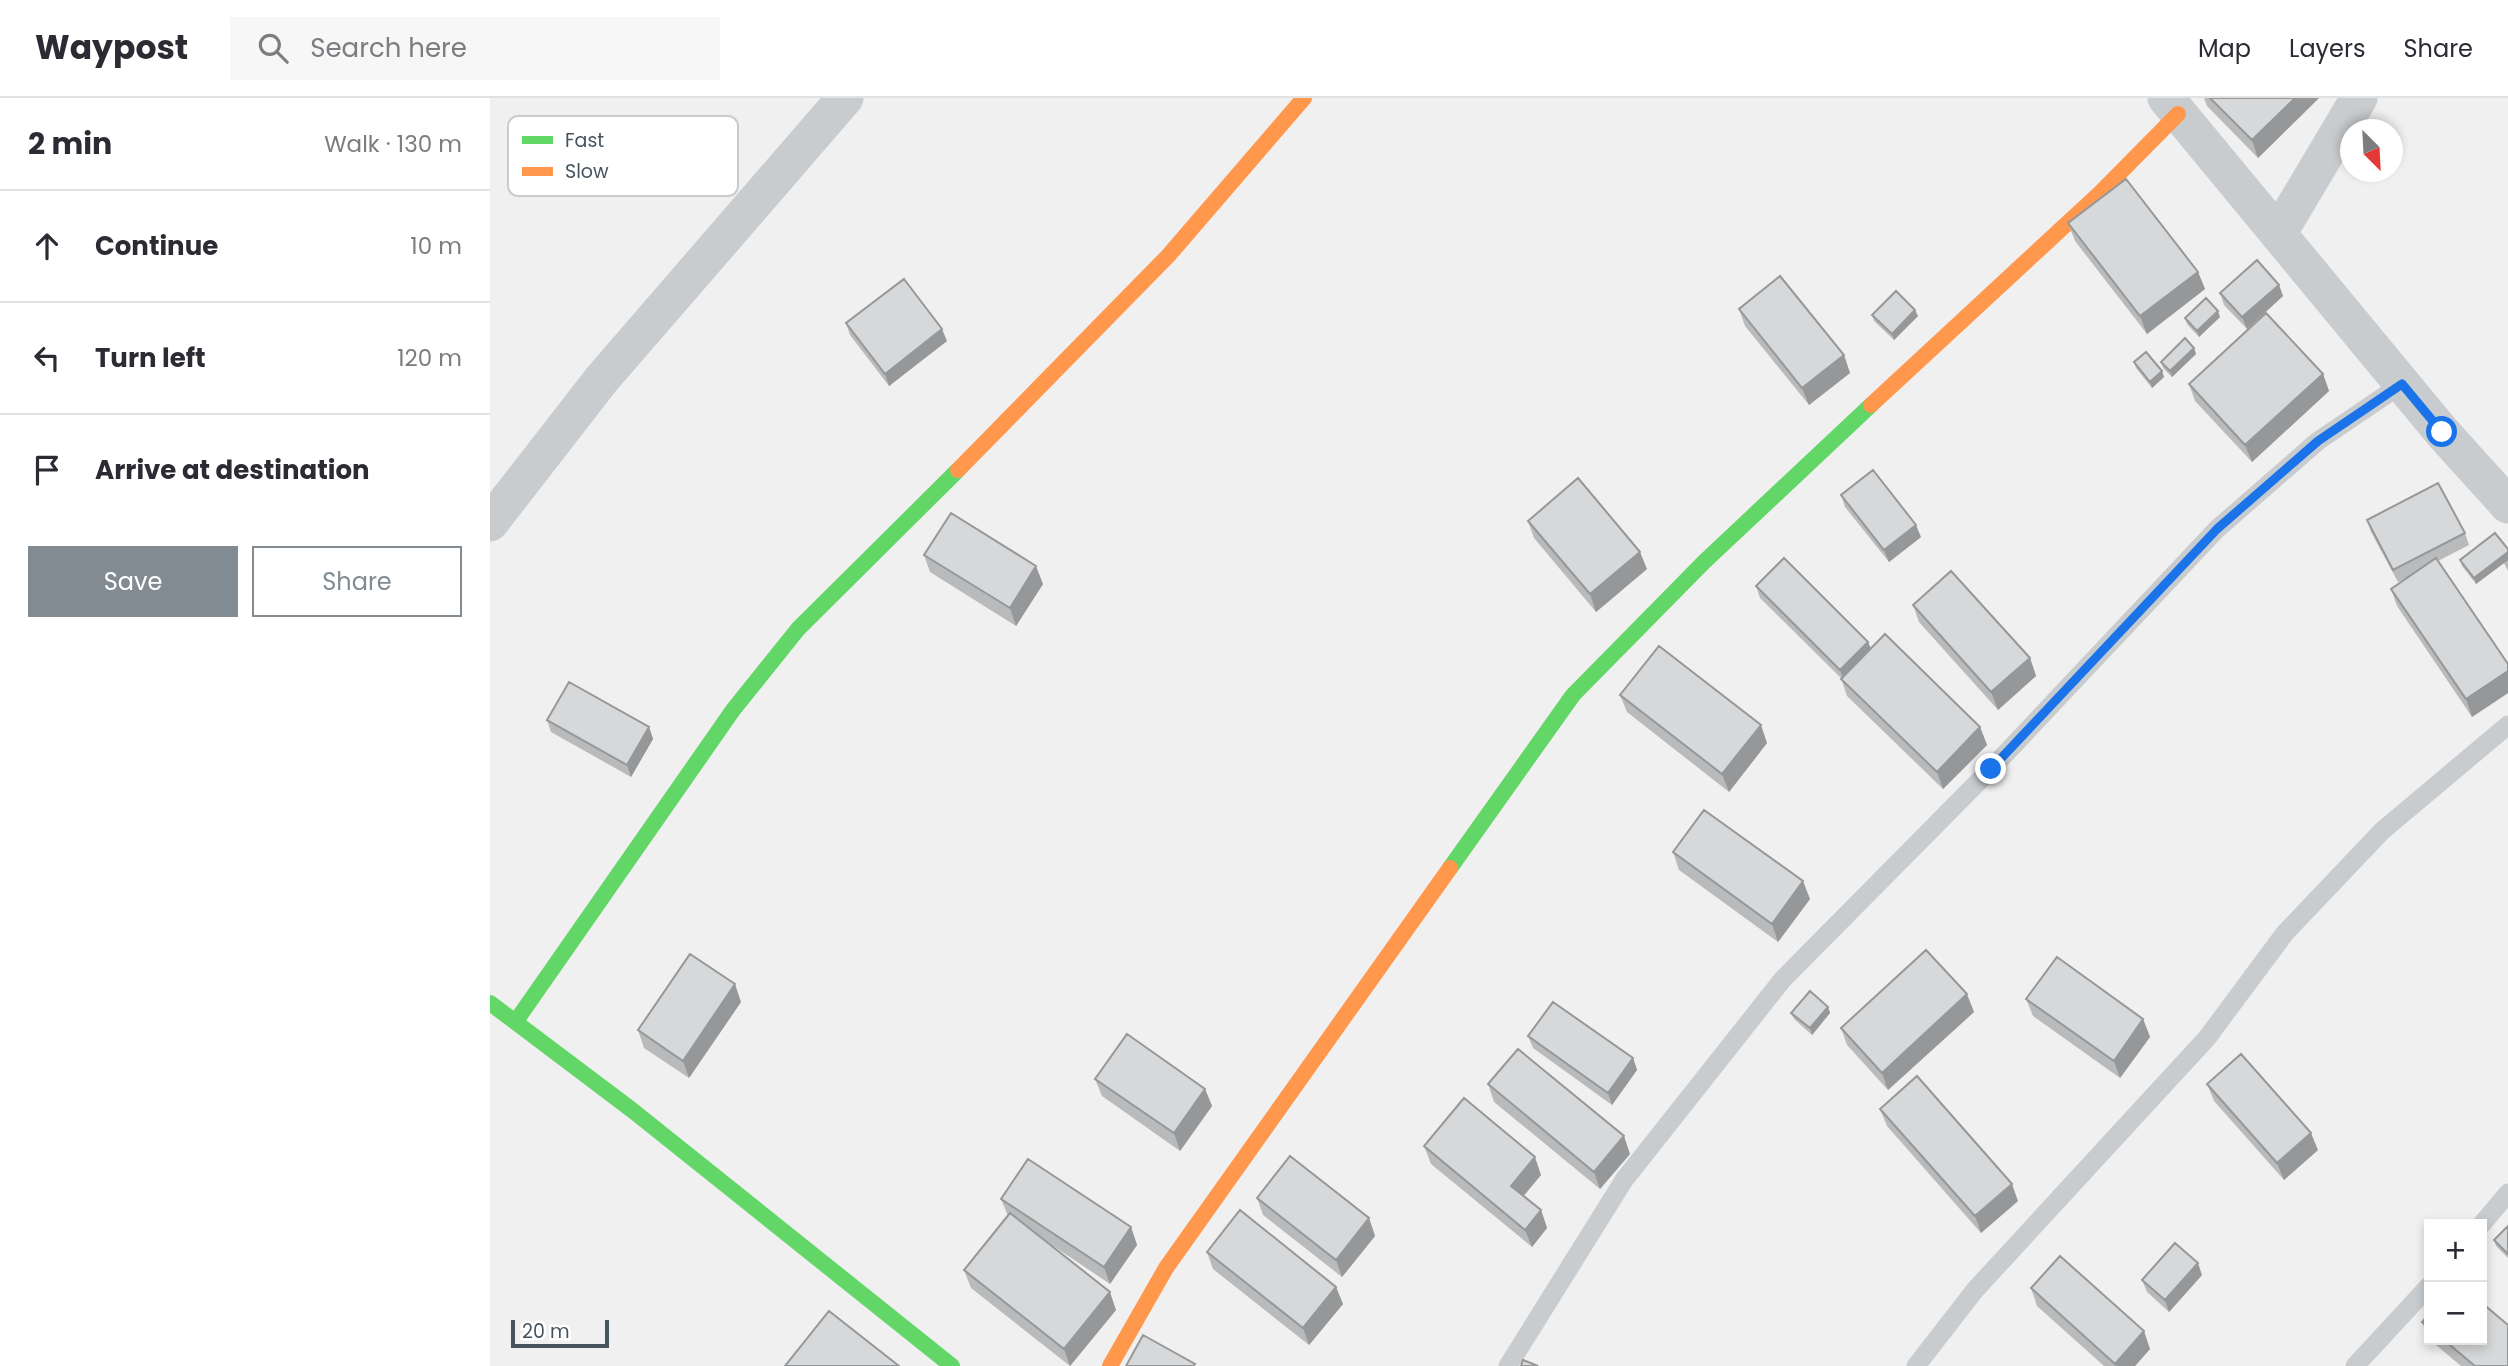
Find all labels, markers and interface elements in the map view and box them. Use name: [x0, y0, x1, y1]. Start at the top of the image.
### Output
search box: [230, 17, 720, 80]
text: Waypost: [35, 24, 188, 71]
icon: search: [254, 29, 292, 67]
text: Search here: [310, 30, 467, 66]
text: Map: [2198, 32, 2251, 65]
text: Layers: [2289, 32, 2365, 65]
text: Share: [2403, 32, 2473, 65]
legend: [508, 116, 738, 196]
north arrow: [2340, 119, 2403, 182]
text: 2 min: [28, 122, 112, 165]
text: Fast: [565, 127, 604, 154]
text: Walk · 130 m: [324, 128, 462, 160]
text: Slow: [565, 158, 609, 185]
icon: ahead: [28, 227, 66, 265]
text: Continue: [95, 228, 218, 264]
text: 10 m: [410, 230, 462, 262]
icon: left: [28, 339, 66, 377]
text: Turn left: [95, 340, 206, 376]
text: 120 m: [397, 342, 462, 374]
route start: [2426, 416, 2457, 447]
icon: arrive: [28, 451, 66, 489]
text: Arrive at destination: [95, 452, 370, 488]
button: Save: [28, 546, 238, 617]
button: Share: [252, 546, 462, 617]
route end: [1975, 753, 2006, 784]
map controls: [2424, 1219, 2487, 1345]
button: +: [2424, 1219, 2487, 1282]
button: −: [2424, 1282, 2487, 1345]
scale bar: [511, 1317, 609, 1349]
text: 20 m: [522, 1318, 570, 1345]

